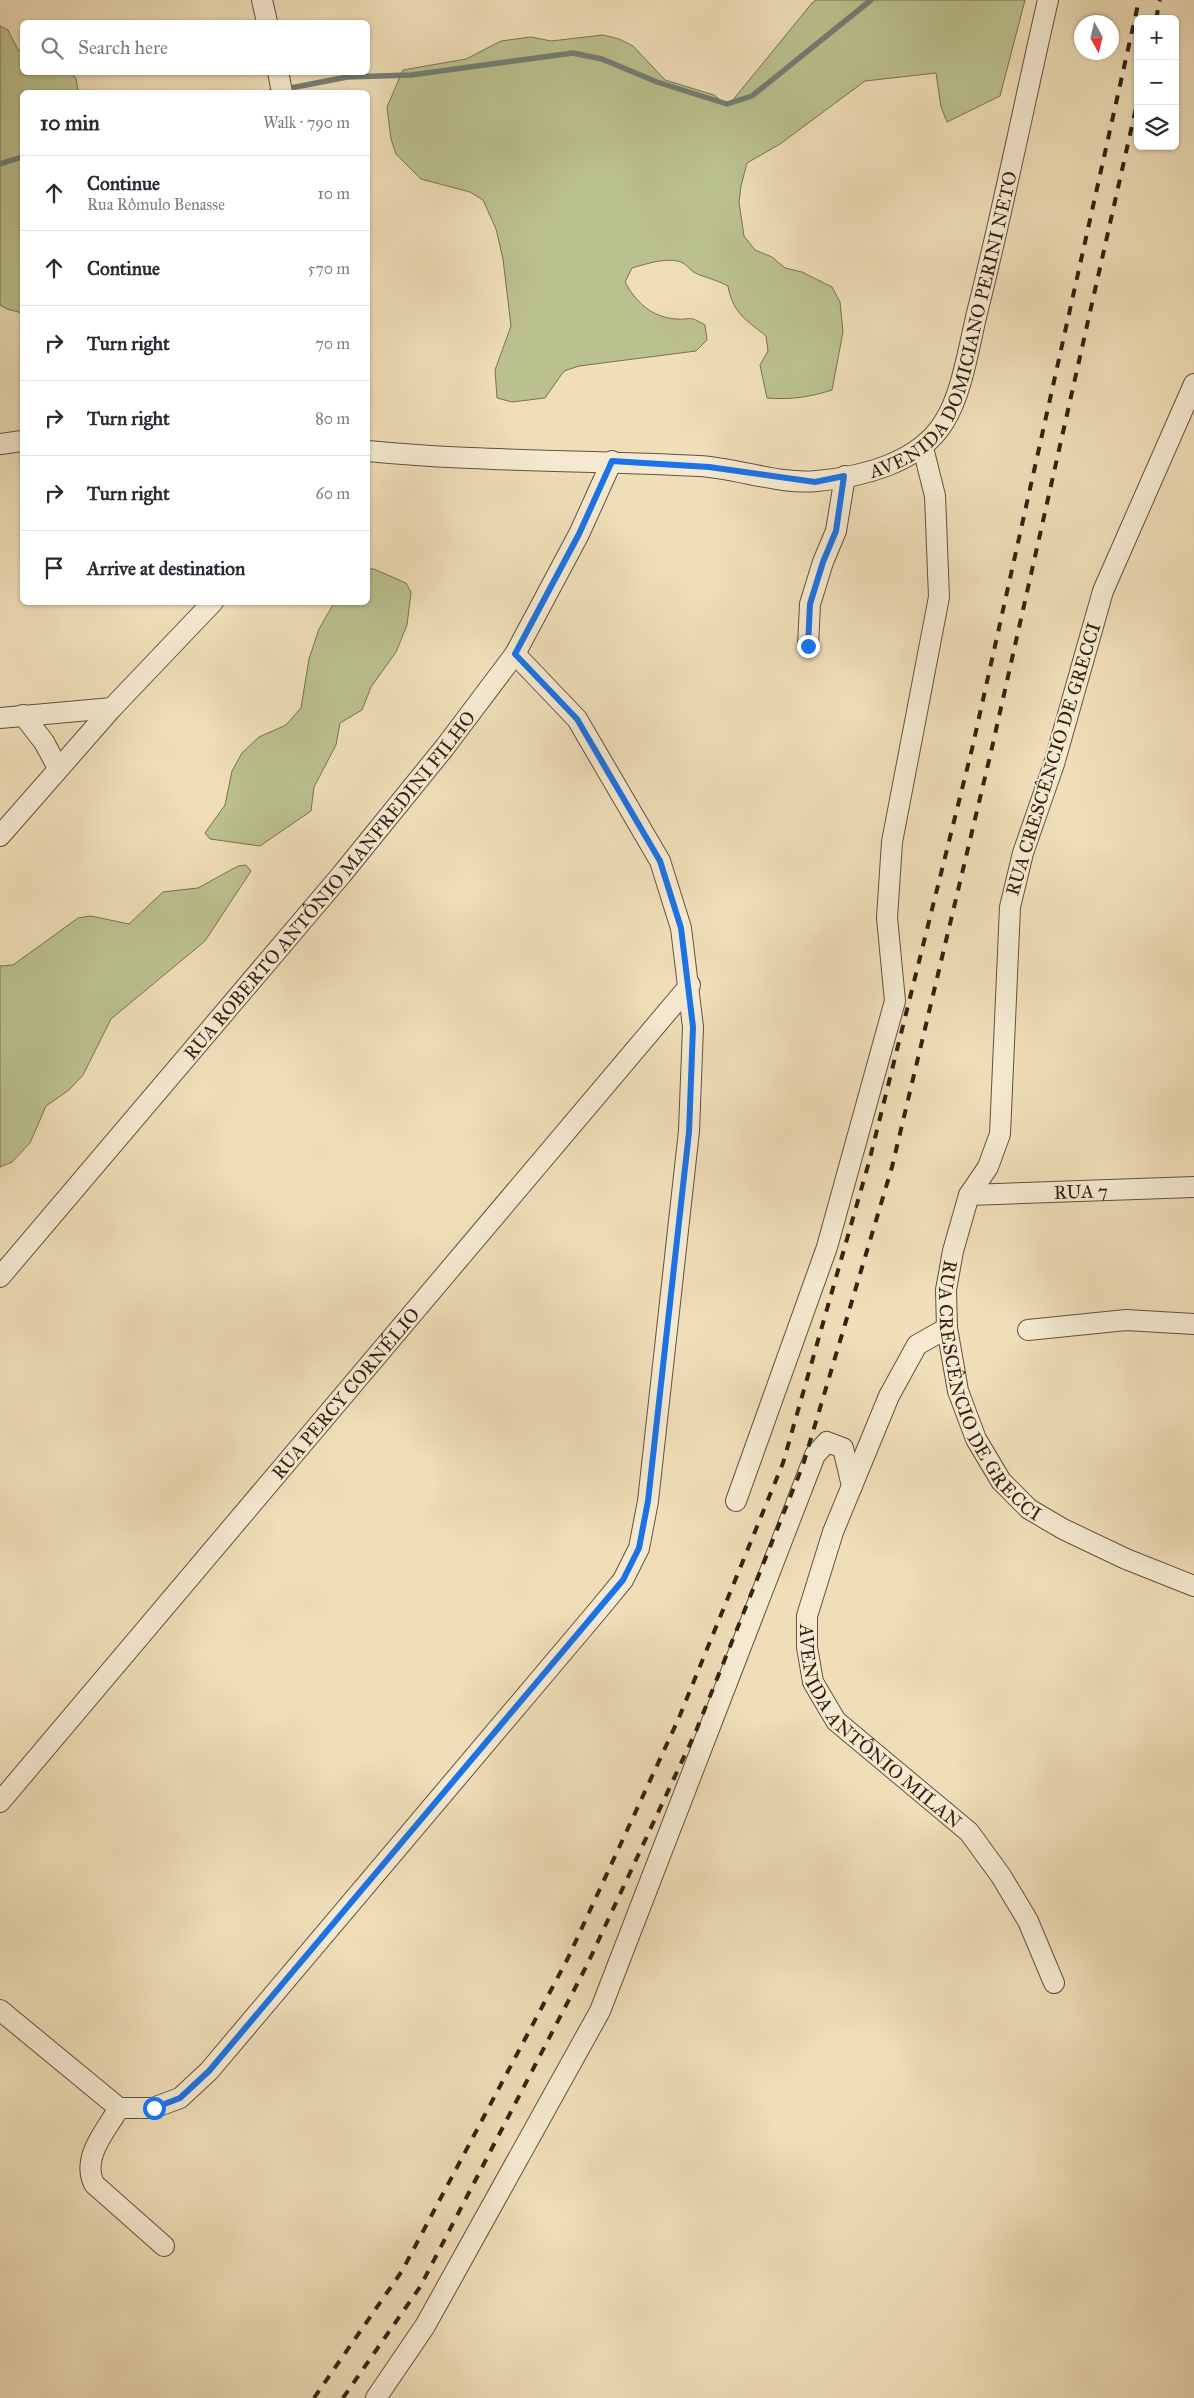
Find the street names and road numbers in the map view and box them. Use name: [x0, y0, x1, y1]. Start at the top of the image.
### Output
street label: AVENIDA DOMICIANO PERINI NETO: [866, 169, 1021, 483]
street label: RUA CRESCÊNCIO DE GRECCI: [1000, 620, 1106, 898]
street label: RUA ROBERTO ANTÔNIO MANFREDINI FILHO: [178, 706, 480, 1064]
street label: RUA 7: [1053, 1179, 1108, 1203]
street label: RUA CRESCÊNCIO DE GRECCI: [934, 1259, 1046, 1525]
street label: RUA PERCY CORNÉLIO: [266, 1303, 424, 1484]
street label: AVENIDA ANTÔNIO MILAN: [796, 1623, 967, 1833]

